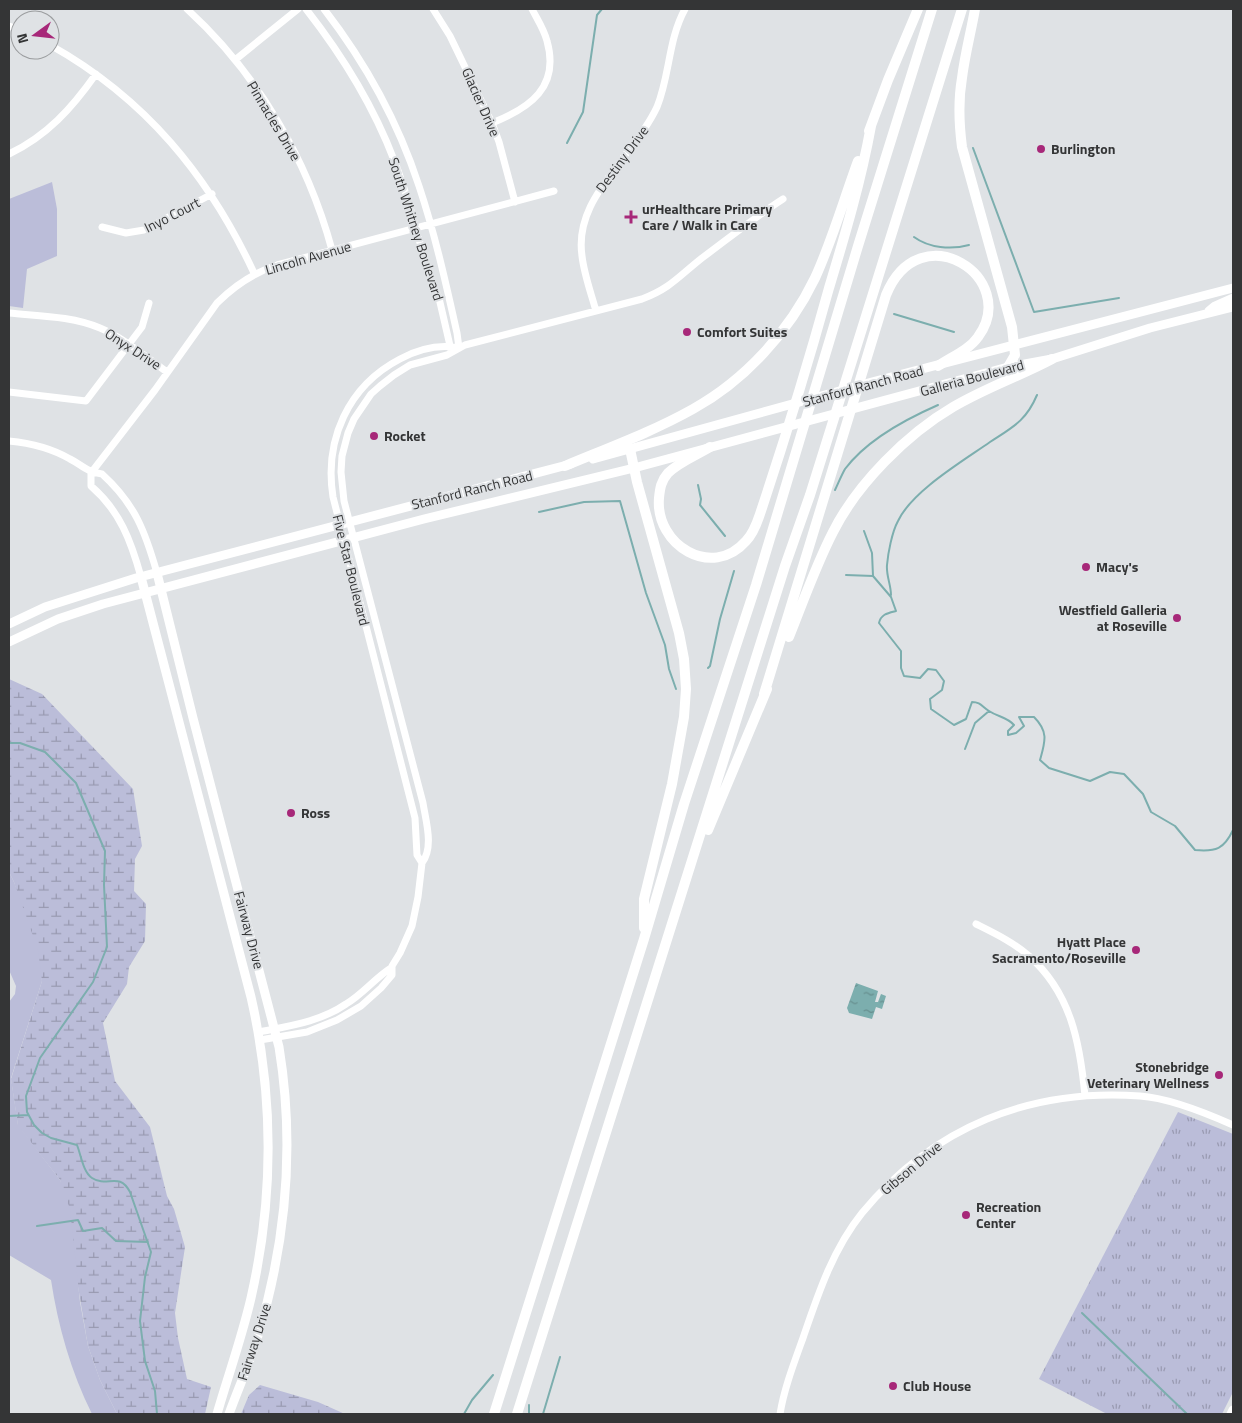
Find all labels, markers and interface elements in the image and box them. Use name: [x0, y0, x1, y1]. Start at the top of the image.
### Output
north arrow: [10, 10, 60, 60]
text: N: [11, 31, 33, 46]
street label: Glacier Drive: [457, 64, 506, 140]
street label: Pinnacles Drive: [242, 77, 307, 165]
street label: Destiny Drive: [590, 121, 653, 197]
place label: Burlington: [1051, 138, 1115, 159]
marker: Burlington: [1035, 143, 1047, 155]
street label: South Whitney Boulevard: [383, 155, 450, 303]
street label: Inyo Court: [140, 192, 203, 238]
place label: urHealthcare Primary Care / Walk in Care: [642, 198, 772, 235]
marker: urHealthcare Primary Care / Walk in Care: [624, 210, 638, 224]
street label: Lincoln Avenue: [263, 235, 353, 280]
place label: Comfort Suites: [697, 321, 788, 342]
street label: Onyx Drive: [101, 322, 166, 375]
marker: Comfort Suites: [681, 326, 693, 338]
street label: Galleria Boulevard: [918, 354, 1026, 401]
street label: Stanford Ranch Road: [800, 359, 926, 412]
place label: Rocket: [384, 425, 426, 446]
marker: Rocket: [368, 430, 380, 442]
street label: Stanford Ranch Road: [409, 464, 535, 515]
street label: Five Star Boulevard: [328, 512, 375, 628]
place label: Macy's: [1096, 556, 1139, 577]
marker: Macy's: [1080, 561, 1092, 573]
place label: Westfield Galleria at Roseville: [1059, 599, 1167, 636]
marker: Westfield Galleria at Roseville: [1171, 612, 1183, 624]
place label: Ross: [301, 802, 331, 823]
marker: Ross: [285, 807, 297, 819]
street label: Fairway Drive: [229, 889, 270, 971]
place label: Hyatt Place Sacramento/Roseville: [992, 931, 1126, 968]
marker: Hyatt Place Sacramento/Roseville: [1130, 944, 1142, 956]
place label: Stonebridge Veterinary Wellness: [1087, 1056, 1209, 1093]
marker: Stonebridge Veterinary Wellness: [1213, 1069, 1225, 1081]
street label: Gibson Drive: [876, 1136, 946, 1199]
place label: Recreation Center: [976, 1196, 1041, 1233]
marker: Recreation Center: [960, 1209, 972, 1221]
street label: Fairway Drive: [231, 1301, 276, 1383]
place label: Club House: [903, 1375, 971, 1396]
marker: Club House: [887, 1380, 899, 1392]

